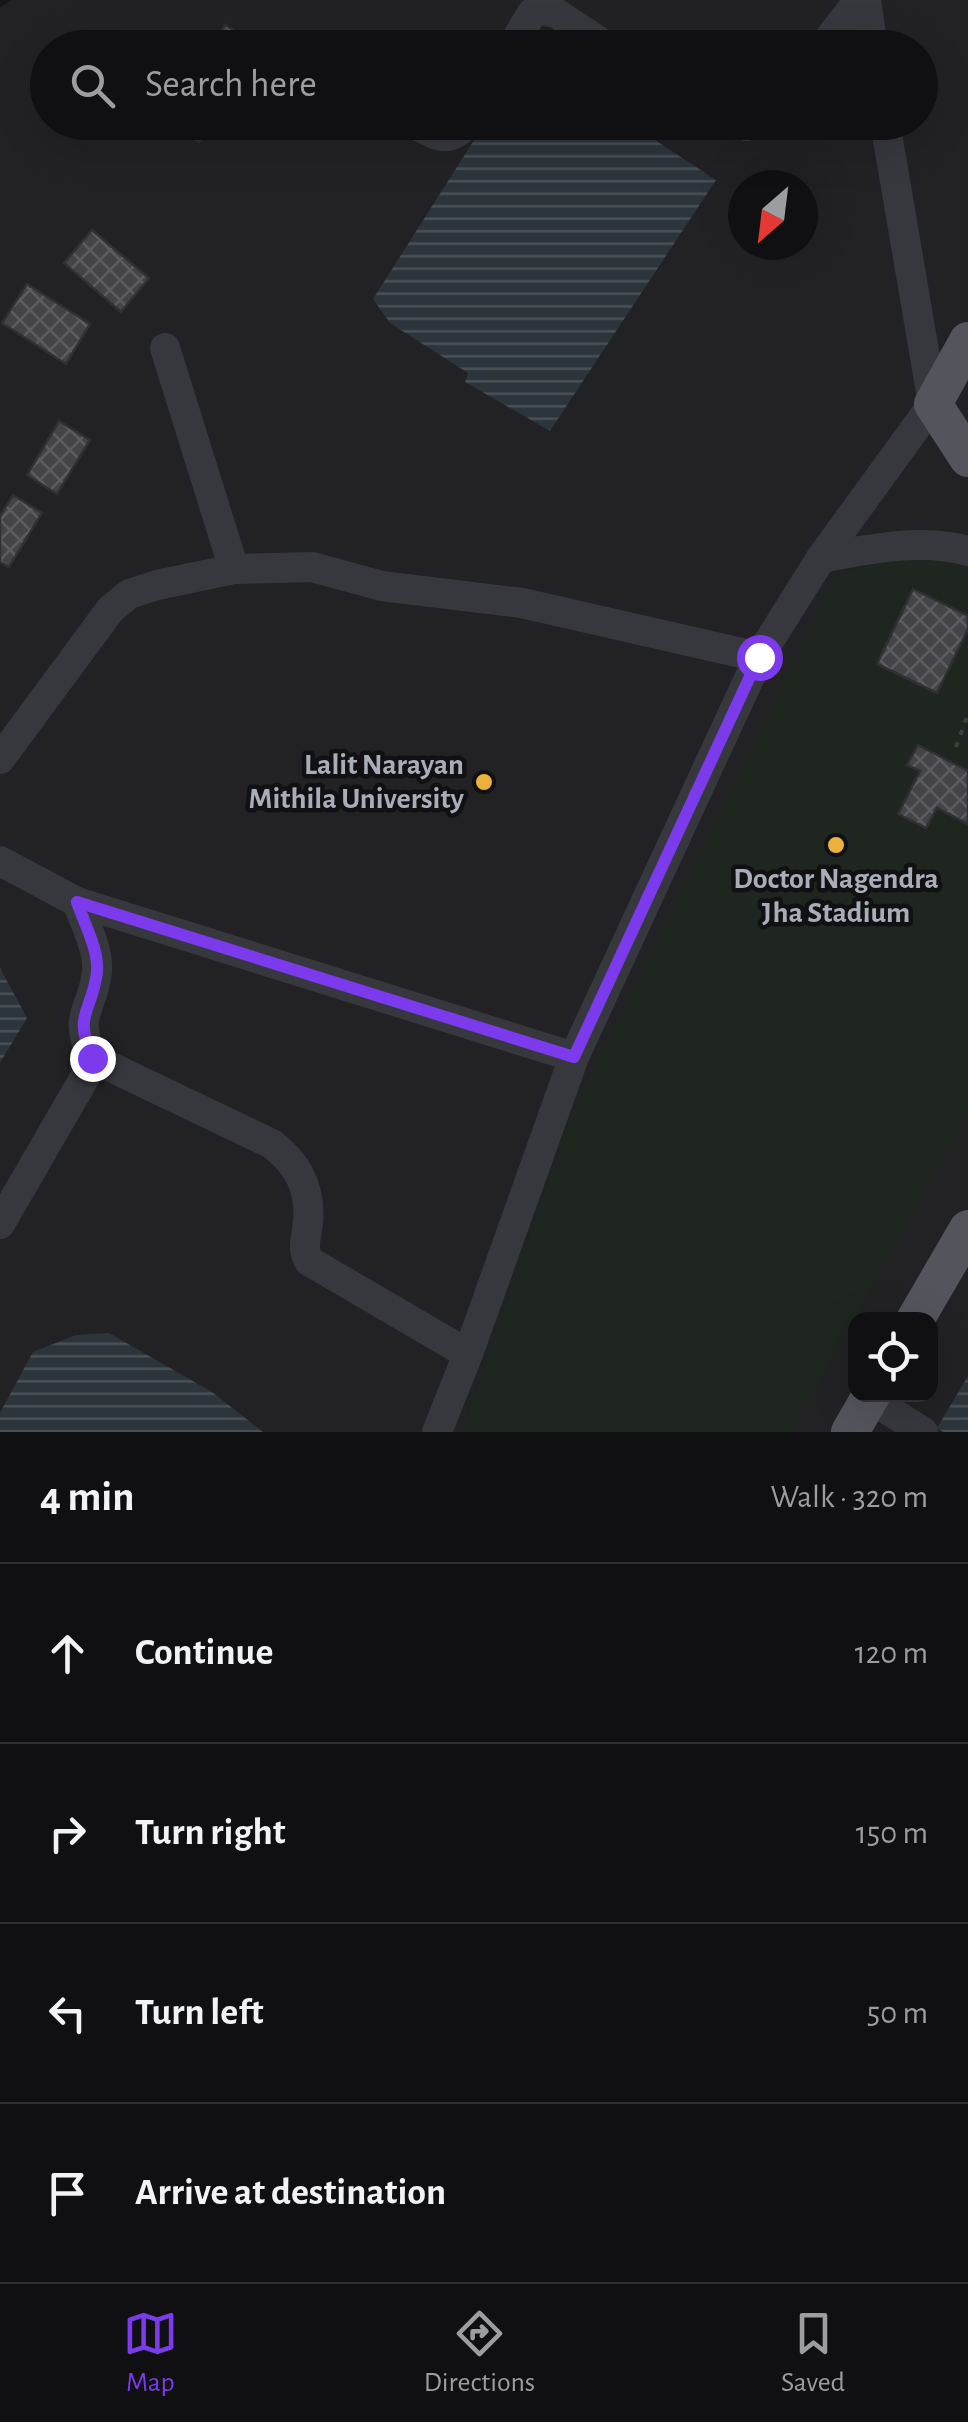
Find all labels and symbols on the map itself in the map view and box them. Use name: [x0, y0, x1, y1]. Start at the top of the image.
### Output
north arrow: [728, 170, 818, 260]
route start: [737, 635, 783, 681]
place label: Lalit Narayan Mithila University: [249, 750, 465, 814]
marker: Lalit Narayan Mithila University: [473, 771, 495, 793]
marker: Doctor Nagendra Jha Stadium: [825, 834, 847, 856]
place label: Doctor Nagendra Jha Stadium: [733, 864, 939, 928]
route end: [70, 1036, 116, 1082]

